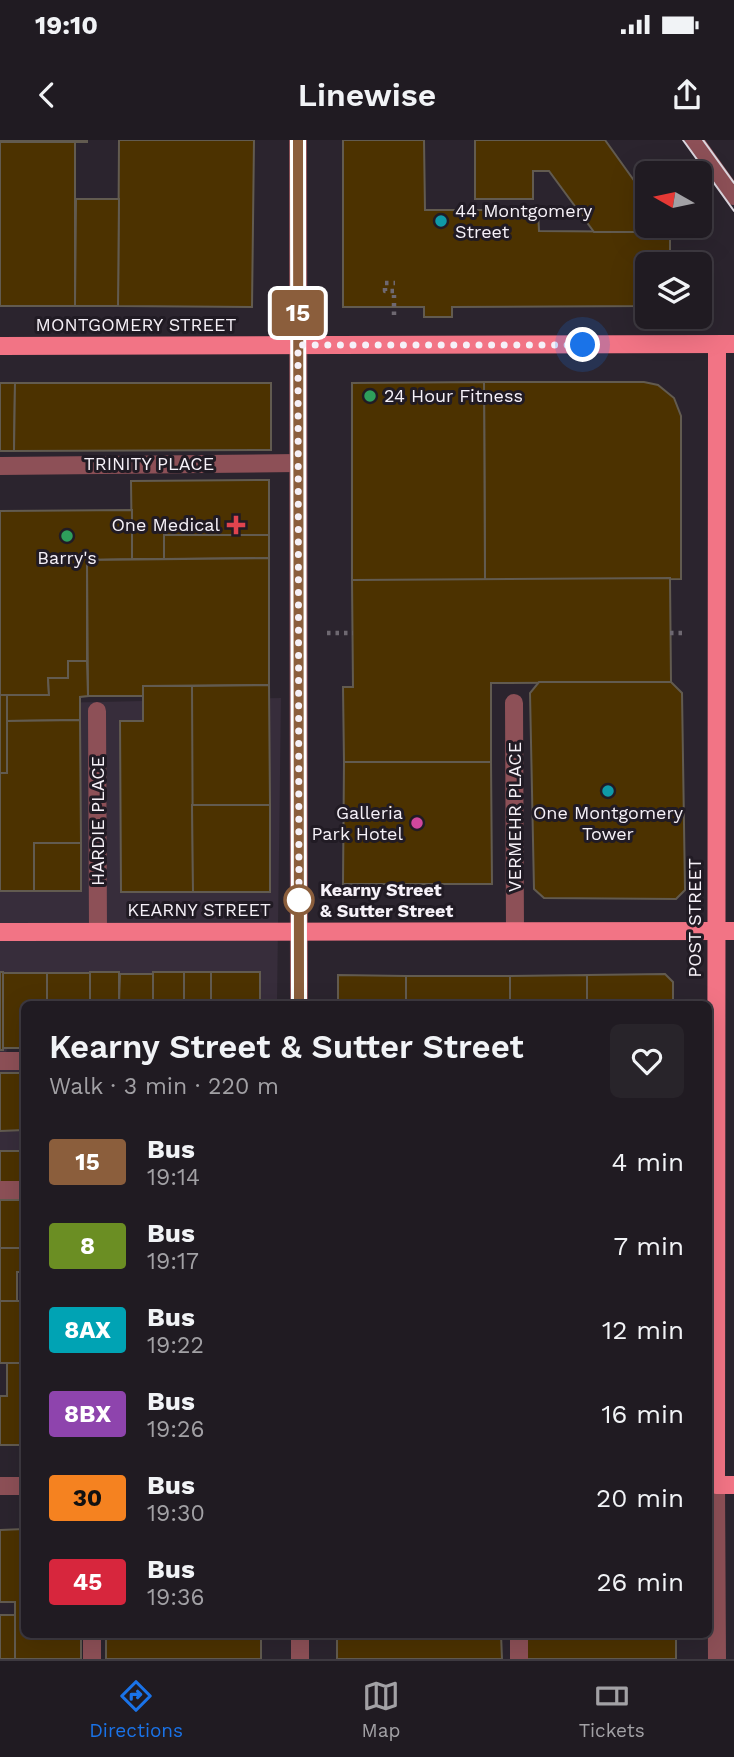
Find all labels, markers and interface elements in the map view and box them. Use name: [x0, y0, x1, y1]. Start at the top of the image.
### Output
text: 19:10: [35, 10, 98, 40]
icon: back: [28, 76, 66, 114]
text: Linewise: [298, 76, 436, 114]
icon: share: [668, 76, 706, 114]
north arrow: [635, 161, 712, 238]
map controls: [635, 161, 712, 329]
place label: 44 Montgomery Street: [455, 200, 593, 242]
marker: 44 Montgomery Street: [433, 213, 449, 229]
button: layers: [635, 252, 712, 329]
line badge: 15: [266, 290, 330, 336]
text: 15: [286, 299, 310, 327]
street label: MONTGOMERY STREET: [36, 314, 237, 335]
your location: [565, 327, 600, 362]
place label: 24 Hour Fitness: [384, 385, 523, 406]
marker: 24 Hour Fitness: [362, 388, 378, 404]
street label: TRINITY PLACE: [84, 453, 214, 474]
place label: One Medical: [111, 514, 220, 535]
marker: One Medical: [226, 515, 246, 535]
marker: Barry's: [59, 528, 75, 544]
place label: Barry's: [37, 547, 97, 568]
street label: VERMEHR PLACE: [504, 742, 525, 892]
street label: HARDIE PLACE: [87, 756, 108, 886]
marker: One Montgomery Tower: [600, 783, 616, 799]
place label: Galleria Park Hotel: [311, 802, 403, 844]
place label: One Montgomery Tower: [533, 802, 684, 844]
marker: Galleria Park Hotel: [409, 815, 425, 831]
street label: POST STREET: [684, 858, 705, 978]
place label: Kearny Street & Sutter Street: [320, 879, 453, 921]
marker: Kearny Street & Sutter Street: [284, 885, 314, 915]
street label: KEARNY STREET: [127, 899, 271, 920]
button: heart: [610, 1024, 684, 1098]
text: Kearny Street & Sutter Street: [49, 1027, 524, 1066]
text: Walk · 3 min · 220 m: [49, 1073, 279, 1100]
text: Bus: [147, 1134, 195, 1164]
text: 4 min: [611, 1147, 684, 1177]
text: 15: [75, 1148, 100, 1176]
text: 19:14: [147, 1164, 200, 1191]
text: Bus: [147, 1218, 195, 1248]
text: 7 min: [614, 1231, 684, 1261]
text: 8: [80, 1232, 95, 1260]
text: 19:17: [147, 1248, 199, 1275]
text: Bus: [147, 1302, 195, 1332]
text: 12 min: [602, 1315, 684, 1345]
text: 8AX: [64, 1316, 111, 1344]
text: 19:22: [147, 1332, 204, 1359]
text: Bus: [147, 1386, 195, 1416]
text: 16 min: [601, 1399, 684, 1429]
text: 8BX: [64, 1400, 111, 1428]
text: 19:26: [147, 1416, 204, 1443]
text: Bus: [147, 1470, 195, 1500]
text: 20 min: [596, 1483, 684, 1513]
text: 30: [73, 1484, 102, 1512]
text: 19:30: [147, 1500, 205, 1527]
text: Bus: [147, 1554, 195, 1584]
text: 26 min: [596, 1567, 684, 1597]
text: 45: [73, 1568, 102, 1596]
text: 19:36: [147, 1584, 204, 1611]
tab: Directions: [89, 1677, 183, 1742]
tab: Map: [362, 1677, 400, 1742]
tab: Tickets: [579, 1677, 645, 1742]

